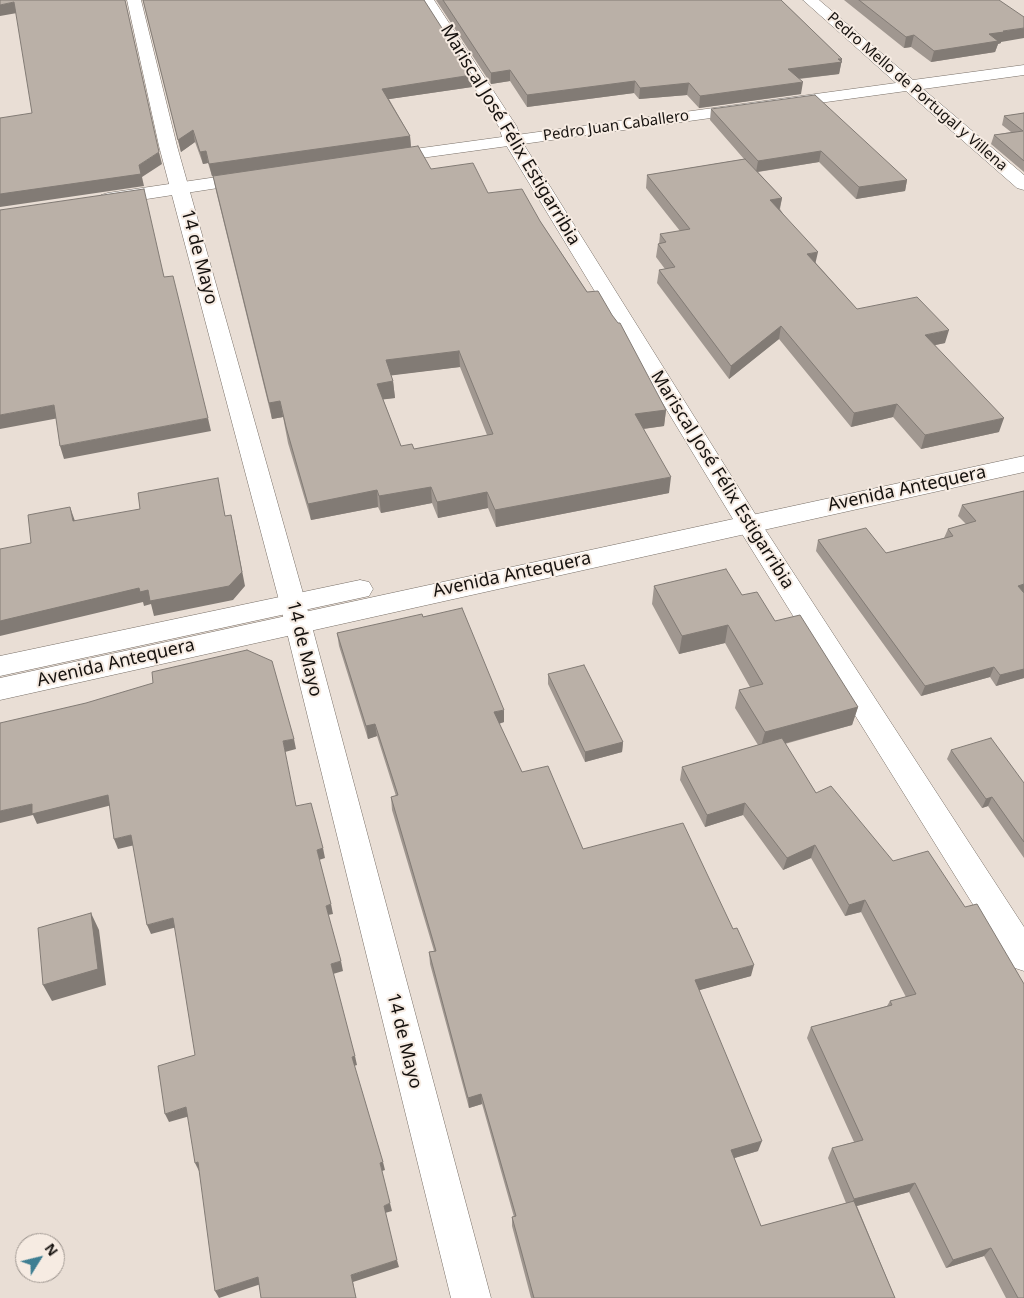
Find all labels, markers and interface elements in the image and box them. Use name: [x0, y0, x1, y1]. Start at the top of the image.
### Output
street label: Pedro Mello de Portugal y Villena: [823, 9, 1011, 175]
street label: Mariscal José Félix Estigarribia: [435, 21, 585, 249]
street label: Pedro Juan Caballero: [542, 107, 690, 145]
street label: 14 de Mayo: [176, 207, 222, 307]
street label: Mariscal José Félix Estigarribia: [646, 367, 798, 593]
street label: Avenida Antequera: [826, 462, 988, 516]
street label: Avenida Antequera: [431, 548, 593, 602]
street label: 14 de Mayo: [282, 599, 326, 699]
street label: Avenida Antequera: [35, 634, 197, 692]
street label: 14 de Mayo: [382, 991, 426, 1091]
north arrow: [15, 1233, 65, 1283]
text: N: [41, 1239, 63, 1260]

